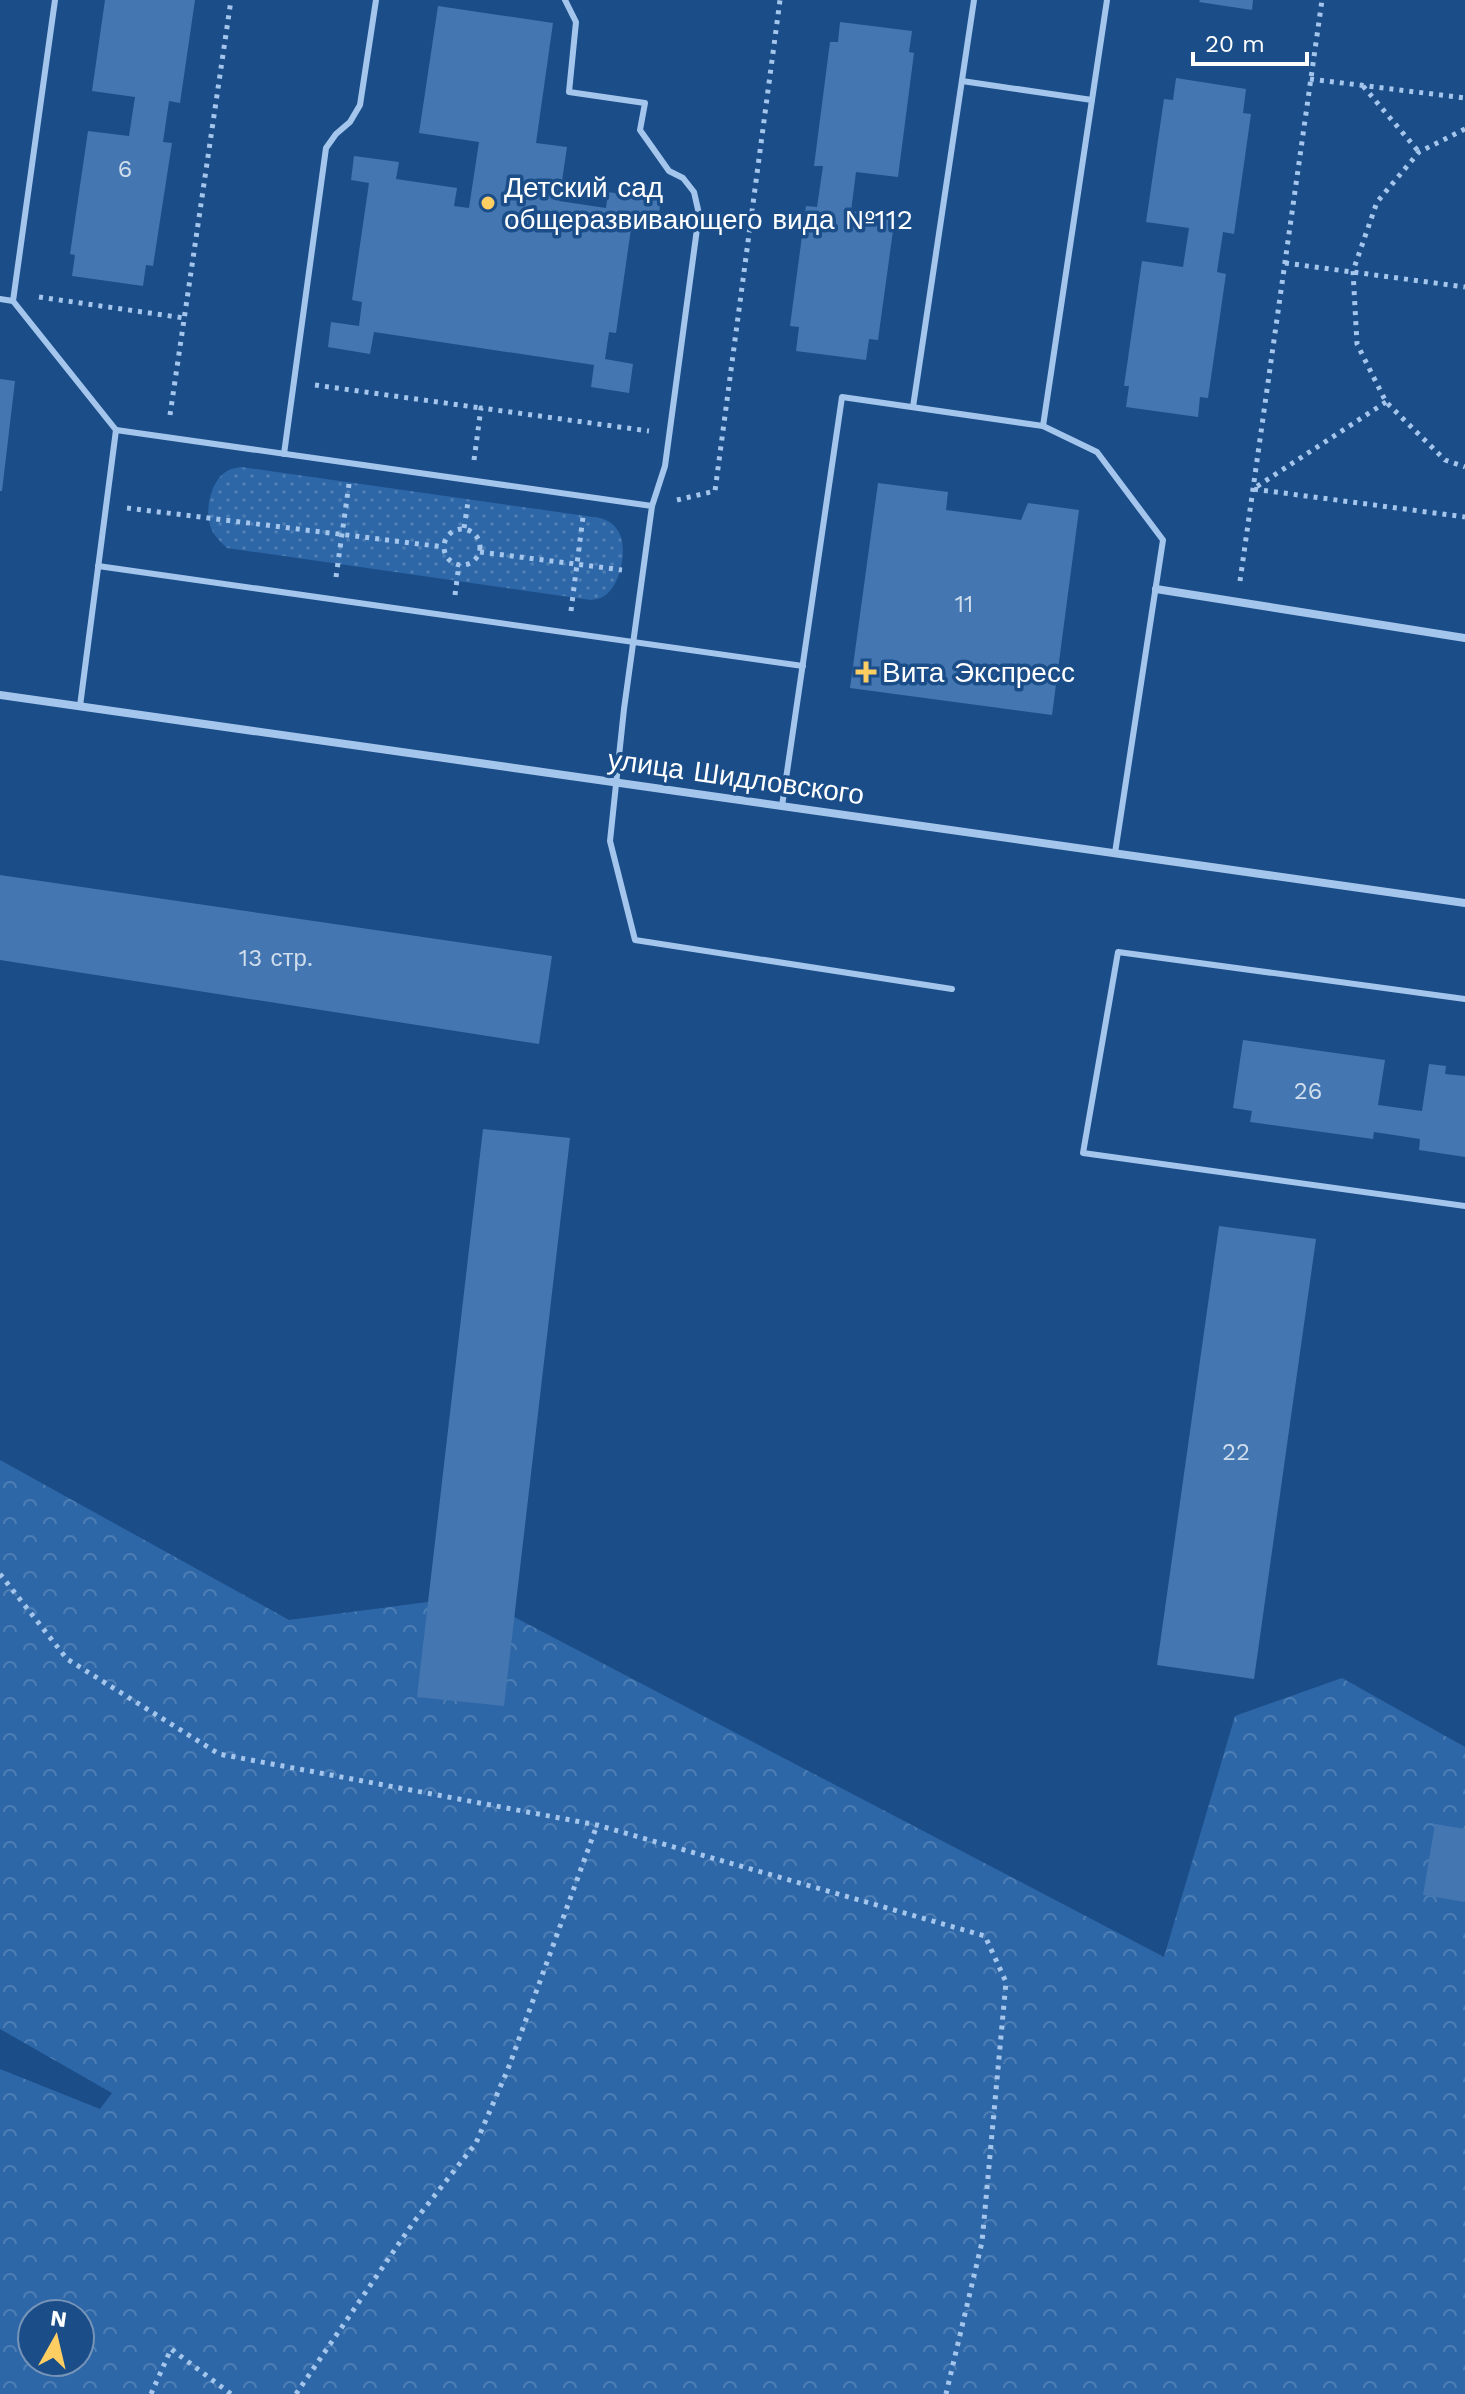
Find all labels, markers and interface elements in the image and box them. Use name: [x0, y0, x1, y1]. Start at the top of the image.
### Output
scale bar: [1193, 16, 1307, 66]
text: 20 m: [1205, 30, 1265, 58]
house number: 6: [118, 155, 132, 183]
place label: Детский сад общеразвивающего вида №112: [504, 171, 913, 236]
marker: Детский сад общеразвивающего вида №112: [479, 194, 497, 212]
house number: 11: [955, 590, 973, 618]
place label: Вита Экспресс: [882, 656, 1075, 689]
marker: Вита Экспресс: [857, 663, 875, 681]
street label: улица Шидловского: [606, 743, 866, 811]
house number: 13 стр.: [239, 944, 313, 972]
house number: 26: [1294, 1077, 1322, 1105]
house number: 22: [1222, 1438, 1250, 1466]
north arrow: [16, 2298, 96, 2378]
text: N: [49, 2305, 69, 2332]

